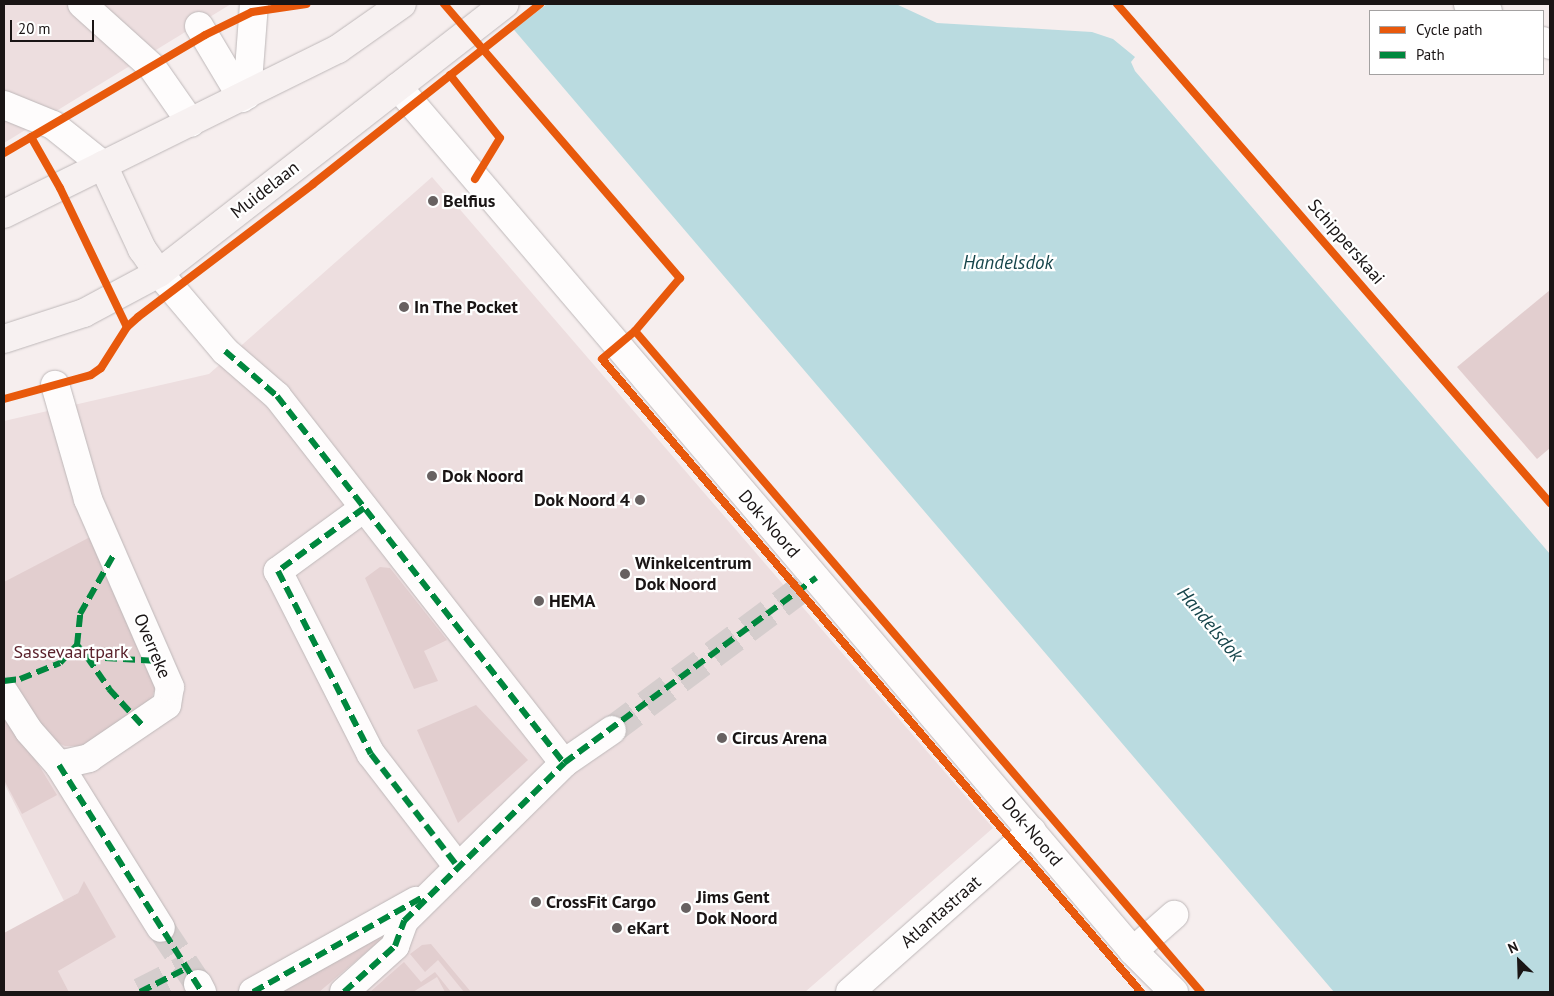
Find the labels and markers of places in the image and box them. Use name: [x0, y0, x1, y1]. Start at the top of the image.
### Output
place label: Belfius: [443, 190, 495, 212]
marker: Belfius: [427, 195, 439, 207]
place label: In The Pocket: [414, 296, 518, 318]
marker: In The Pocket: [398, 301, 410, 313]
place label: Dok Noord: [442, 465, 524, 487]
marker: Dok Noord: [426, 470, 438, 482]
place label: Dok Noord 4: [533, 489, 630, 511]
marker: Dok Noord 4: [634, 494, 646, 506]
place label: Winkelcentrum Dok Noord: [635, 553, 751, 596]
marker: Winkelcentrum Dok Noord: [619, 568, 631, 580]
place label: HEMA: [549, 590, 595, 612]
marker: HEMA: [533, 595, 545, 607]
place label: Circus Arena: [732, 727, 828, 749]
marker: Circus Arena: [716, 732, 728, 744]
place label: Jims Gent Dok Noord: [696, 887, 778, 930]
place label: CrossFit Cargo: [546, 891, 656, 913]
marker: CrossFit Cargo: [530, 896, 542, 908]
marker: Jims Gent Dok Noord: [680, 902, 692, 914]
place label: eKart: [627, 917, 669, 939]
marker: eKart: [611, 922, 623, 934]

